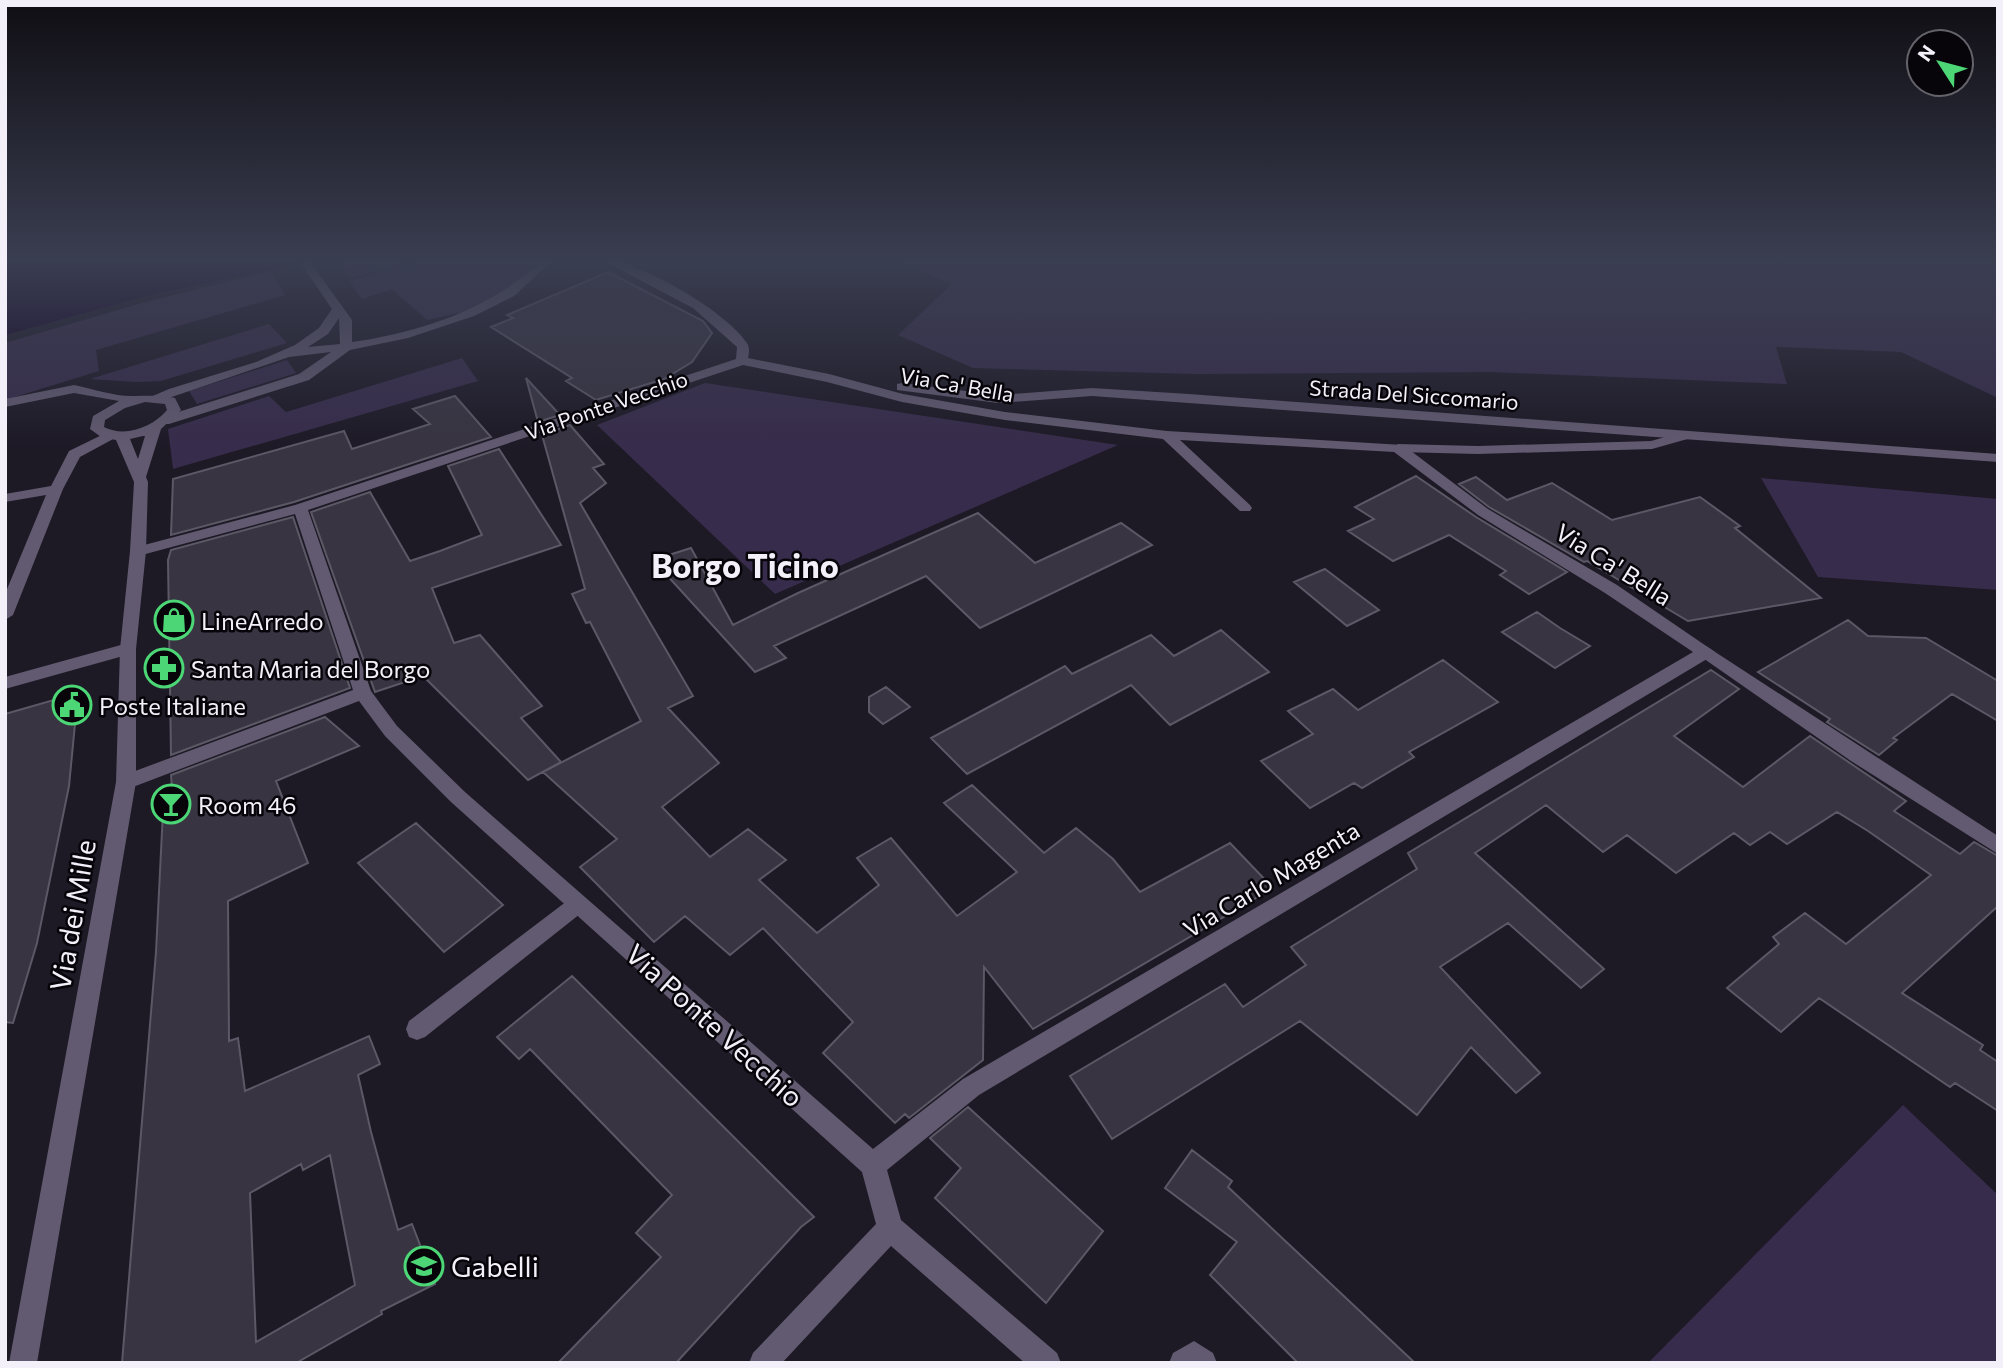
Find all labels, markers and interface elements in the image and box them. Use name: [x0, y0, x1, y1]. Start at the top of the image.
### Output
north arrow: [1905, 28, 1975, 98]
text: N: [1912, 40, 1939, 65]
street label: Via Ca' Bella: [898, 362, 1016, 406]
street label: Via Ponte Vecchio: [521, 365, 691, 445]
street label: Strada Del Siccomario: [1309, 374, 1519, 414]
street label: Via Ca' Bella: [1551, 517, 1677, 611]
district label: Borgo Ticino: [651, 545, 839, 585]
shop icon: LineArredo: [153, 599, 195, 641]
place label: LineArredo: [201, 606, 324, 635]
pharmacy icon: Santa Maria del Borgo: [143, 647, 185, 689]
place label: Santa Maria del Borgo: [191, 654, 430, 683]
public building icon: Poste Italiane: [51, 684, 93, 726]
place label: Poste Italiane: [99, 691, 246, 720]
bar icon: Room 46: [150, 783, 192, 825]
place label: Room 46: [198, 790, 296, 819]
street label: Via Carlo Magenta: [1178, 815, 1364, 943]
street label: Via dei Mille: [42, 837, 102, 993]
street label: Via Ponte Vecchio: [619, 936, 811, 1114]
school or university icon: Gabelli: [403, 1245, 445, 1287]
place label: Gabelli: [451, 1249, 539, 1283]

